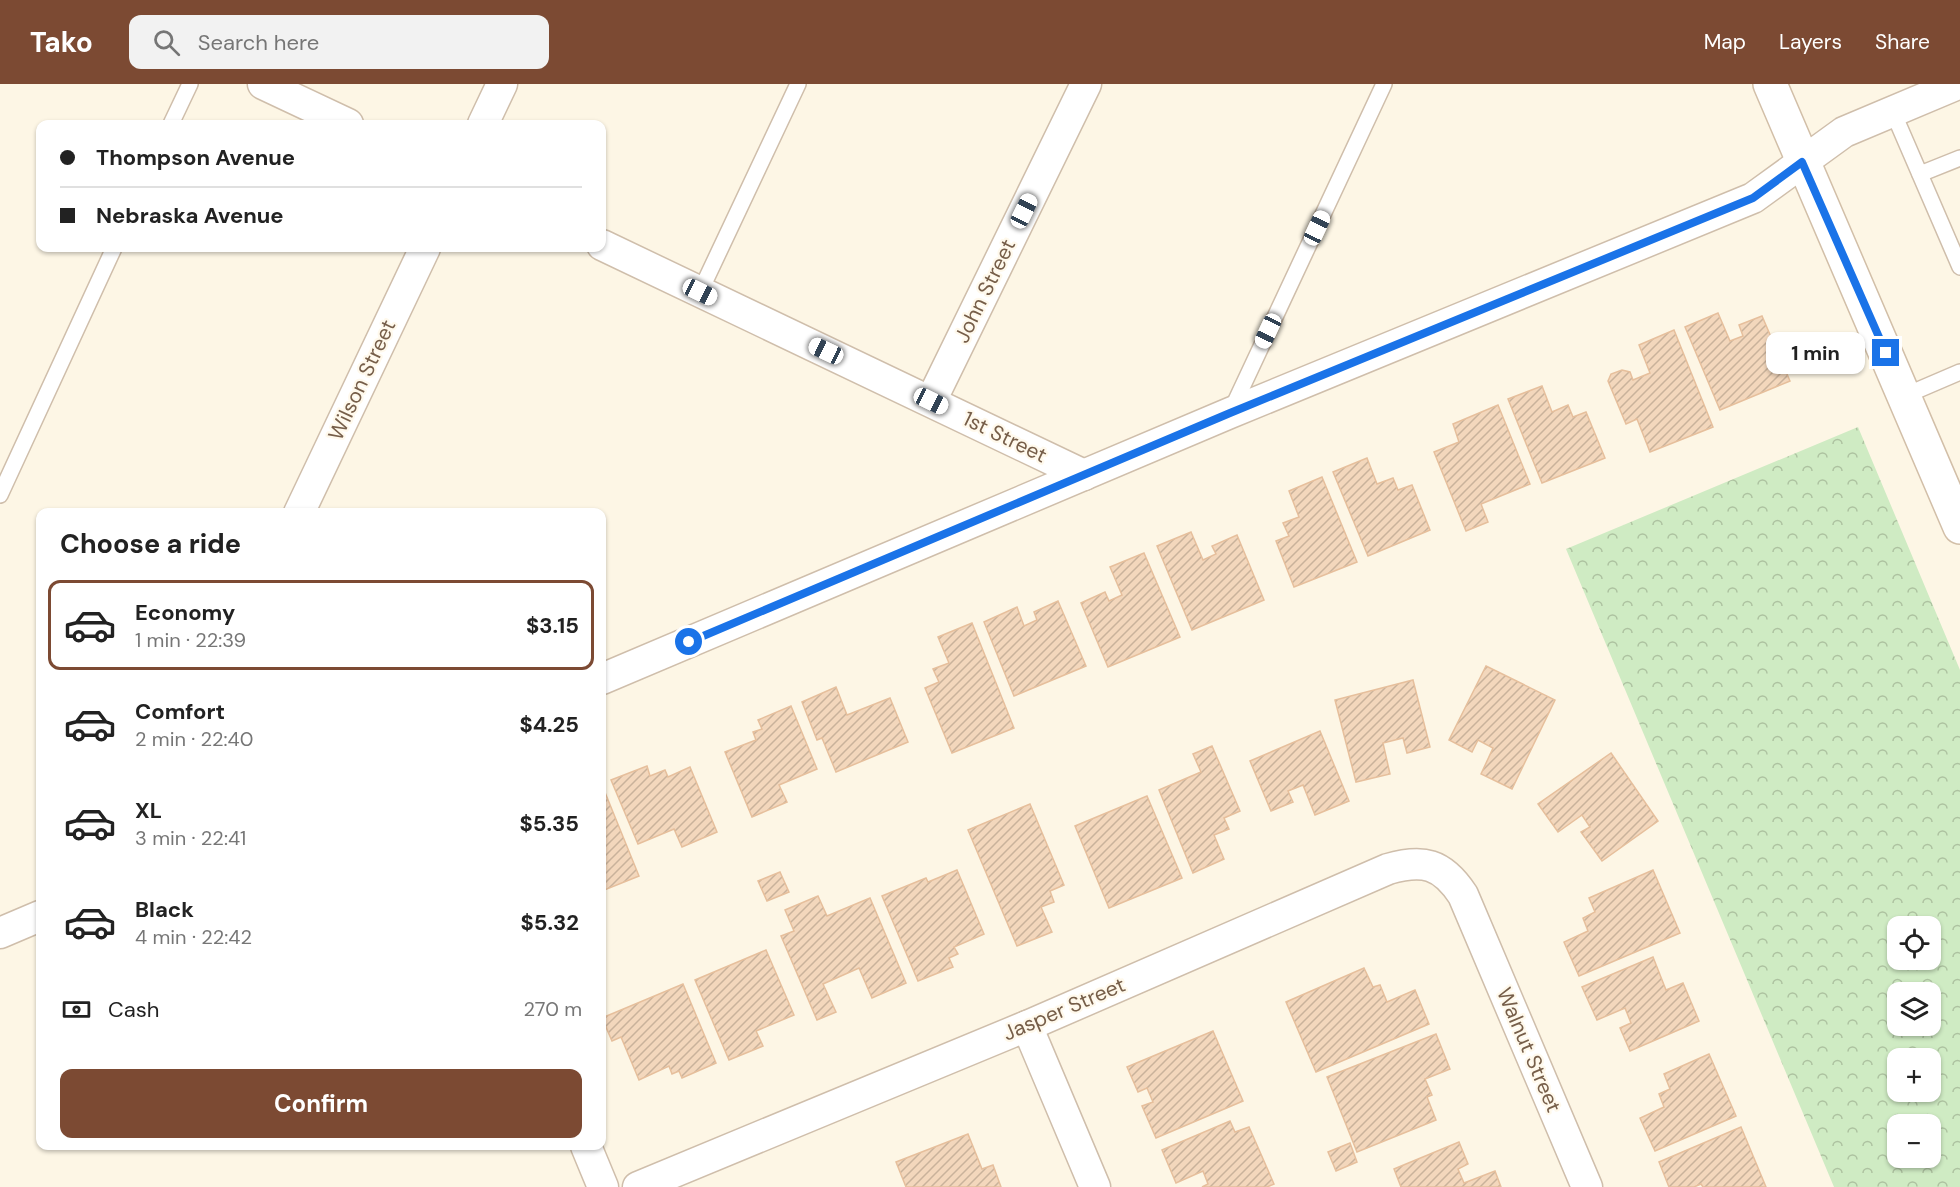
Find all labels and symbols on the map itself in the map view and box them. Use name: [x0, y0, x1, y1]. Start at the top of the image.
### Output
car: [1008, 191, 1040, 231]
car: [1301, 208, 1333, 248]
street label: John Street: [948, 234, 1022, 348]
car: [680, 276, 720, 308]
car: [1252, 311, 1284, 351]
street label: Wilson Street: [322, 315, 402, 445]
callout: 1 min: [1766, 332, 1865, 374]
car: [806, 335, 846, 367]
route end: [1872, 339, 1899, 366]
car: [911, 385, 951, 417]
street label: 1st Street: [958, 405, 1052, 469]
route start: [675, 628, 702, 655]
street label: Jasper Street: [998, 971, 1130, 1047]
street label: Walnut Street: [1490, 983, 1568, 1117]

